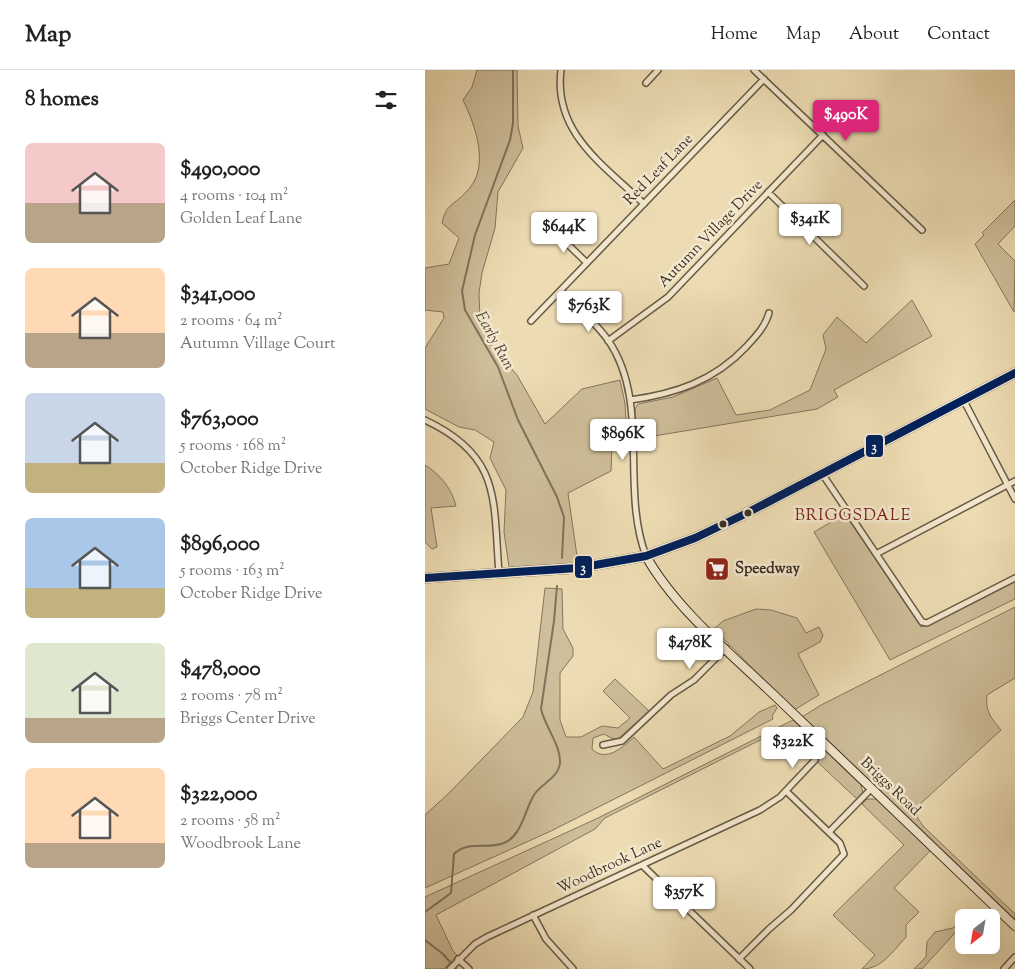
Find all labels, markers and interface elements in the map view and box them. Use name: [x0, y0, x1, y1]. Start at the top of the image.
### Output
text: Map: [25, 18, 71, 52]
text: Home: [711, 22, 758, 48]
text: Map: [786, 22, 821, 48]
text: About: [849, 22, 899, 48]
text: Contact: [927, 22, 990, 48]
text: 8 homes: [25, 85, 99, 115]
icon: filters: [372, 86, 400, 114]
pin: $490K: [811, 100, 881, 142]
text: $490K: [824, 104, 868, 127]
street label: Red Leaf Lane: [619, 130, 699, 210]
text: $490,000: [180, 155, 260, 185]
icon: home: [65, 163, 125, 223]
street label: Autumn Village Drive: [654, 175, 768, 293]
text: 4 rooms · 104 m²: [180, 185, 288, 208]
pin: $341K: [775, 204, 845, 246]
text: Golden Leaf Lane: [180, 208, 302, 231]
text: $341K: [790, 208, 830, 231]
pin: $644K: [529, 212, 599, 254]
text: $644K: [542, 216, 586, 239]
text: $341,000: [180, 280, 255, 310]
icon: home: [65, 288, 125, 348]
pin: $763K: [554, 290, 624, 333]
text: $763K: [568, 295, 610, 318]
water label: Early Run: [468, 307, 520, 375]
text: 2 rooms · 64 m²: [180, 310, 283, 333]
text: Autumn Village Court: [180, 333, 336, 356]
text: $763,000: [180, 405, 259, 435]
icon: home: [65, 413, 125, 473]
pin: $896K: [588, 418, 658, 461]
text: $896K: [601, 423, 645, 446]
line badge: 3: [865, 434, 884, 458]
text: 5 rooms · 168 m²: [180, 435, 286, 458]
text: 3: [871, 438, 877, 458]
text: October Ridge Drive: [180, 458, 322, 481]
district label: BRIGGSDALE: [795, 505, 911, 528]
unlabelled marker: [743, 508, 753, 518]
unlabelled marker: [718, 519, 728, 529]
text: $896,000: [180, 530, 260, 560]
icon: home: [65, 538, 125, 598]
line badge: 3: [574, 555, 593, 579]
supermarket icon: Speedway: [704, 556, 730, 582]
text: 3: [580, 559, 586, 579]
place label: Speedway: [735, 559, 800, 580]
text: 5 rooms · 163 m²: [180, 560, 285, 583]
text: October Ridge Drive: [180, 583, 322, 606]
pin: $478K: [655, 628, 725, 670]
text: $478K: [668, 632, 712, 655]
text: $478,000: [180, 655, 261, 685]
icon: home: [65, 663, 125, 723]
text: 2 rooms · 78 m²: [180, 685, 283, 708]
text: Briggs Center Drive: [180, 708, 316, 731]
pin: $322K: [758, 726, 828, 769]
text: $322K: [772, 731, 814, 754]
street label: Briggs Road: [855, 753, 925, 822]
text: $322,000: [180, 780, 257, 810]
icon: home: [65, 788, 125, 848]
text: 2 rooms · 58 m²: [180, 810, 280, 833]
text: Woodbrook Lane: [180, 833, 301, 856]
street label: Woodbrook Lane: [554, 833, 666, 899]
pin: $357K: [649, 876, 719, 919]
text: $357K: [664, 881, 704, 904]
north arrow: [955, 909, 1000, 954]
map controls: [955, 909, 1000, 954]

